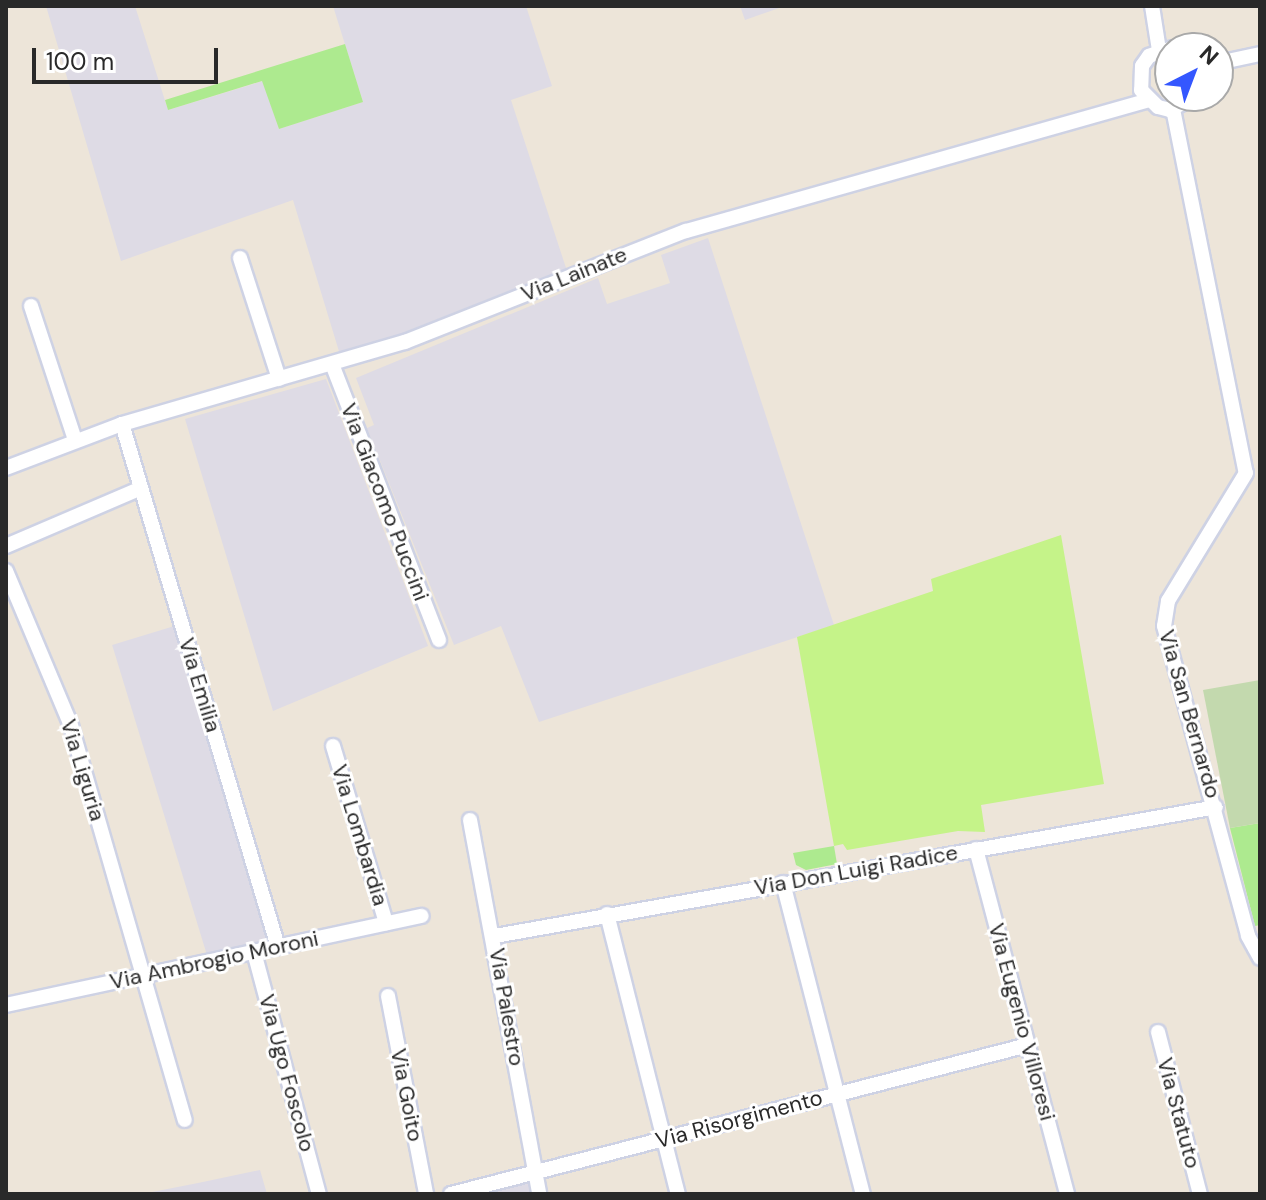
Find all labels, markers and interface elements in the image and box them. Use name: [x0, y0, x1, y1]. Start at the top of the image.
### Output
scale bar: [36, 32, 222, 82]
north arrow: [1154, 32, 1234, 112]
text: N: [1193, 39, 1225, 71]
text: 100 m: [46, 46, 114, 77]
street label: Via Lainate: [517, 241, 631, 307]
street label: Via Giacomo Puccini: [335, 399, 435, 605]
street label: Via San Bernardo: [1153, 627, 1227, 801]
street label: Via Emilia: [173, 635, 227, 735]
street label: Via Liguria: [55, 716, 111, 824]
street label: Via Lombardia: [326, 761, 394, 909]
street label: Via Don Luigi Radice: [752, 839, 960, 901]
street label: Via Eugenio Villoresi: [983, 920, 1061, 1124]
street label: Via Ambrogio Moroni: [107, 925, 321, 995]
street label: Via Palestro: [484, 946, 530, 1068]
street label: Via Ugo Foscolo: [253, 991, 321, 1155]
street label: Via Goito: [385, 1046, 429, 1144]
street label: Via Statuto: [1152, 1055, 1206, 1171]
street label: Via Risorgimento: [653, 1084, 825, 1154]

